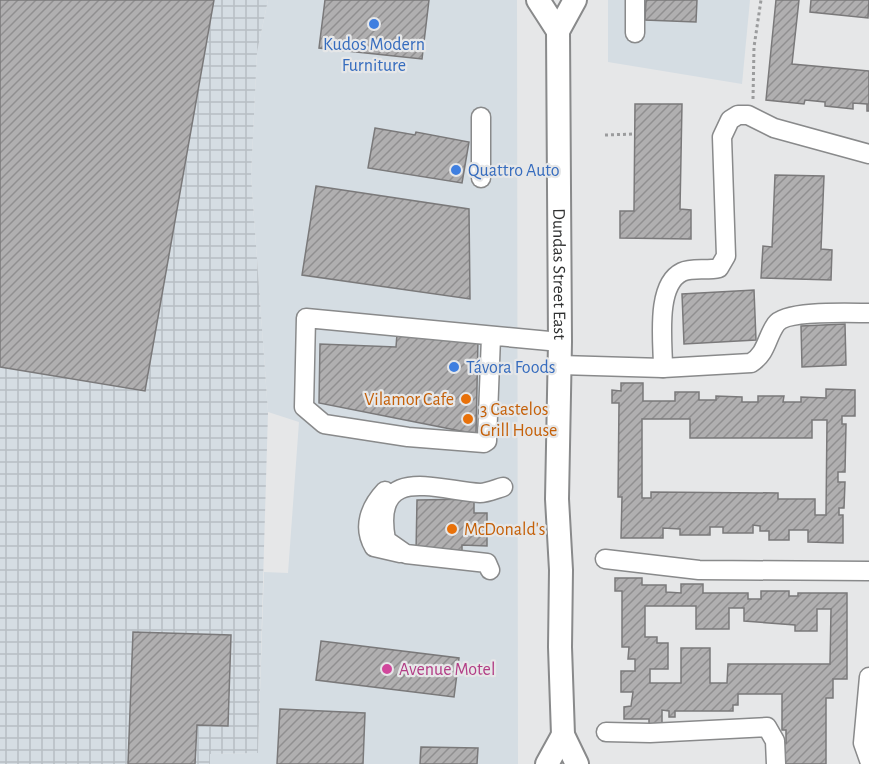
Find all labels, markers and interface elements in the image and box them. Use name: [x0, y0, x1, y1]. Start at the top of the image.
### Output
marker: Kudos Modern Furniture: [367, 17, 381, 31]
place label: Kudos Modern Furniture: [323, 36, 425, 75]
place label: Quattro Auto: [468, 162, 560, 180]
marker: Quattro Auto: [449, 163, 463, 177]
street label: Dundas Street East: [549, 208, 568, 340]
place label: Távora Foods: [466, 359, 555, 377]
marker: Távora Foods: [447, 360, 461, 374]
place label: Vilamor Cafe: [364, 391, 454, 409]
marker: Vilamor Cafe: [459, 392, 473, 406]
place label: 3 Castelos Grill House: [480, 401, 557, 440]
marker: 3 Castelos Grill House: [461, 412, 475, 426]
place label: McDonald's: [464, 521, 546, 539]
marker: McDonald's: [445, 522, 459, 536]
place label: Avenue Motel: [399, 661, 495, 679]
marker: Avenue Motel: [380, 662, 394, 676]

